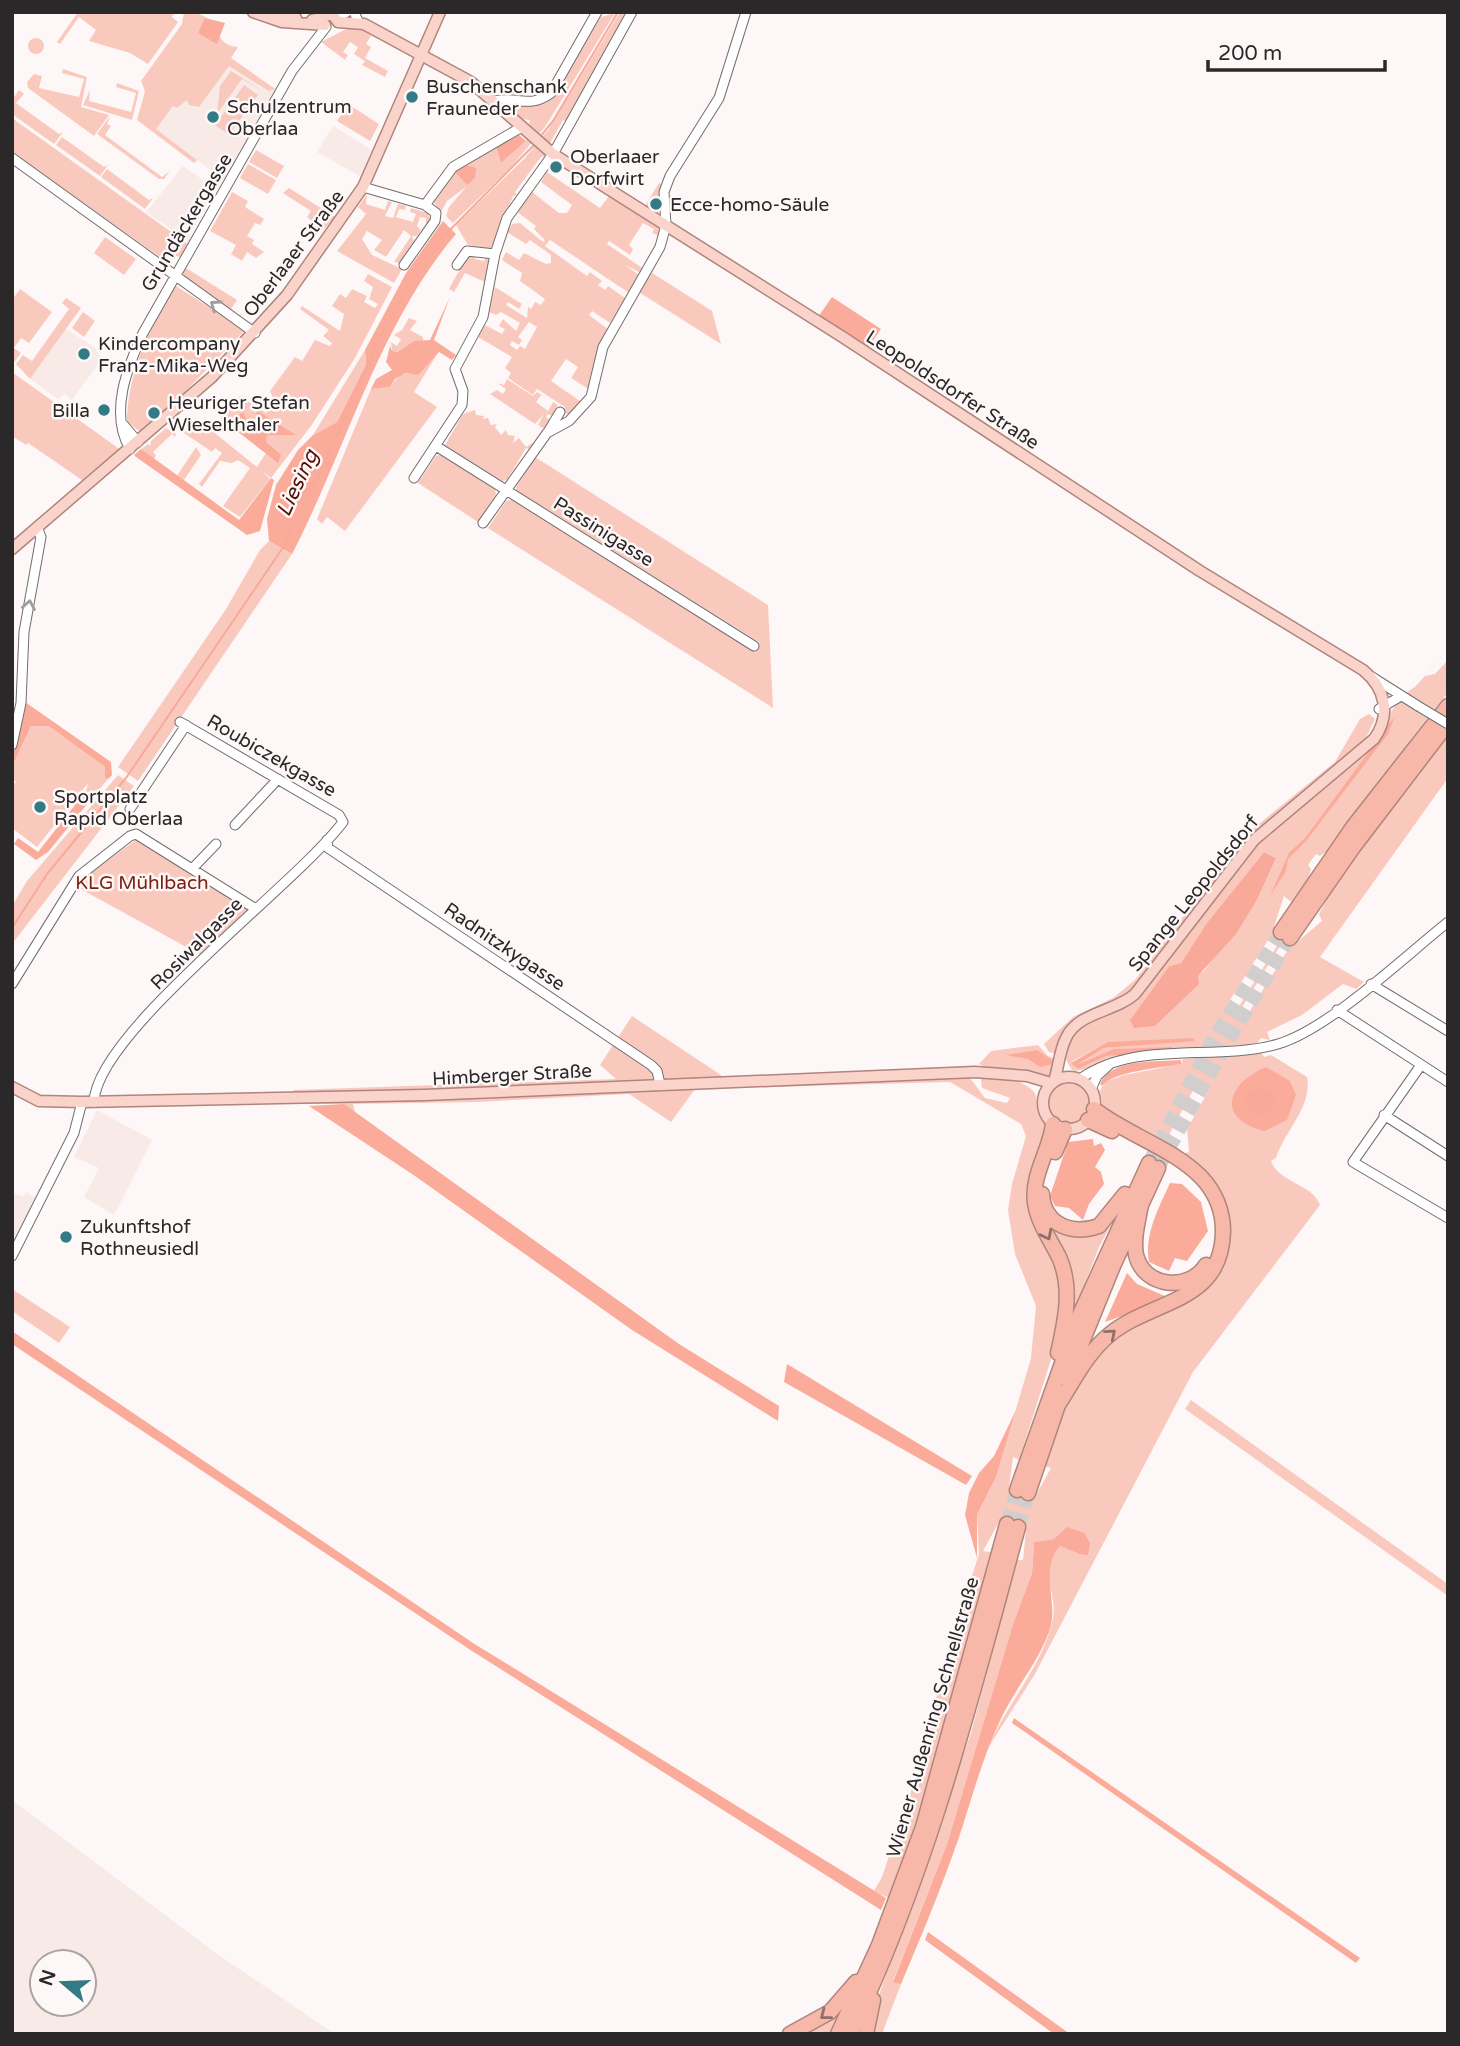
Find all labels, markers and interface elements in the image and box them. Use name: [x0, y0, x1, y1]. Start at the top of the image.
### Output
scale bar: [1208, 28, 1385, 72]
text: 200 m: [1218, 41, 1282, 66]
place label: Buschenschank Frauneder: [426, 76, 567, 120]
marker: Buschenschank Frauneder: [404, 89, 420, 105]
place label: Schulzentrum Oberlaa: [227, 96, 352, 140]
marker: Schulzentrum Oberlaa: [205, 109, 221, 125]
place label: Oberlaaer Dorfwirt: [570, 146, 660, 190]
street label: Grundäckergasse: [137, 149, 237, 296]
marker: Oberlaaer Dorfwirt: [548, 159, 564, 175]
street label: Oberlaaer Straße: [239, 186, 349, 321]
place label: Ecce-homo-Säule: [670, 194, 829, 216]
marker: Ecce-homo-Säule: [648, 196, 664, 212]
one-way arrow: [210, 301, 223, 313]
street label: Leopoldsdorfer Straße: [862, 326, 1043, 454]
place label: Kindercompany Franz-Mika-Weg: [98, 333, 248, 377]
marker: Kindercompany Franz-Mika-Weg: [76, 346, 92, 362]
place label: Heuriger Stefan Wieselthaler: [168, 392, 310, 436]
place label: Billa: [52, 400, 90, 422]
marker: Billa: [96, 402, 112, 418]
marker: Heuriger Stefan Wieselthaler: [146, 405, 162, 421]
water label: Liesing: [271, 444, 324, 520]
street label: Passinigasse: [549, 492, 658, 571]
one-way arrow: [21, 599, 36, 611]
street label: Roubiczekgasse: [203, 710, 340, 802]
place label: Sportplatz Rapid Oberlaa: [54, 786, 183, 830]
marker: Sportplatz Rapid Oberlaa: [32, 799, 48, 815]
street label: Spange Leopoldsdorf: [1124, 811, 1264, 976]
park label: KLG Mühlbach: [75, 872, 209, 894]
street label: Rosiwalgasse: [146, 893, 247, 994]
street label: Radnitzkygasse: [440, 898, 569, 995]
street label: Himberger Straße: [432, 1060, 592, 1090]
place label: Zukunftshof Rothneusiedl: [80, 1216, 199, 1260]
one-way arrow: [1039, 1228, 1052, 1241]
marker: Zukunftshof Rothneusiedl: [58, 1229, 74, 1245]
one-way arrow: [1103, 1330, 1116, 1342]
street label: Wiener Außenring Schnellstraße: [882, 1575, 984, 1860]
north arrow: [28, 1948, 98, 2018]
text: N: [35, 1967, 61, 1989]
one-way arrow: [820, 2006, 833, 2019]

